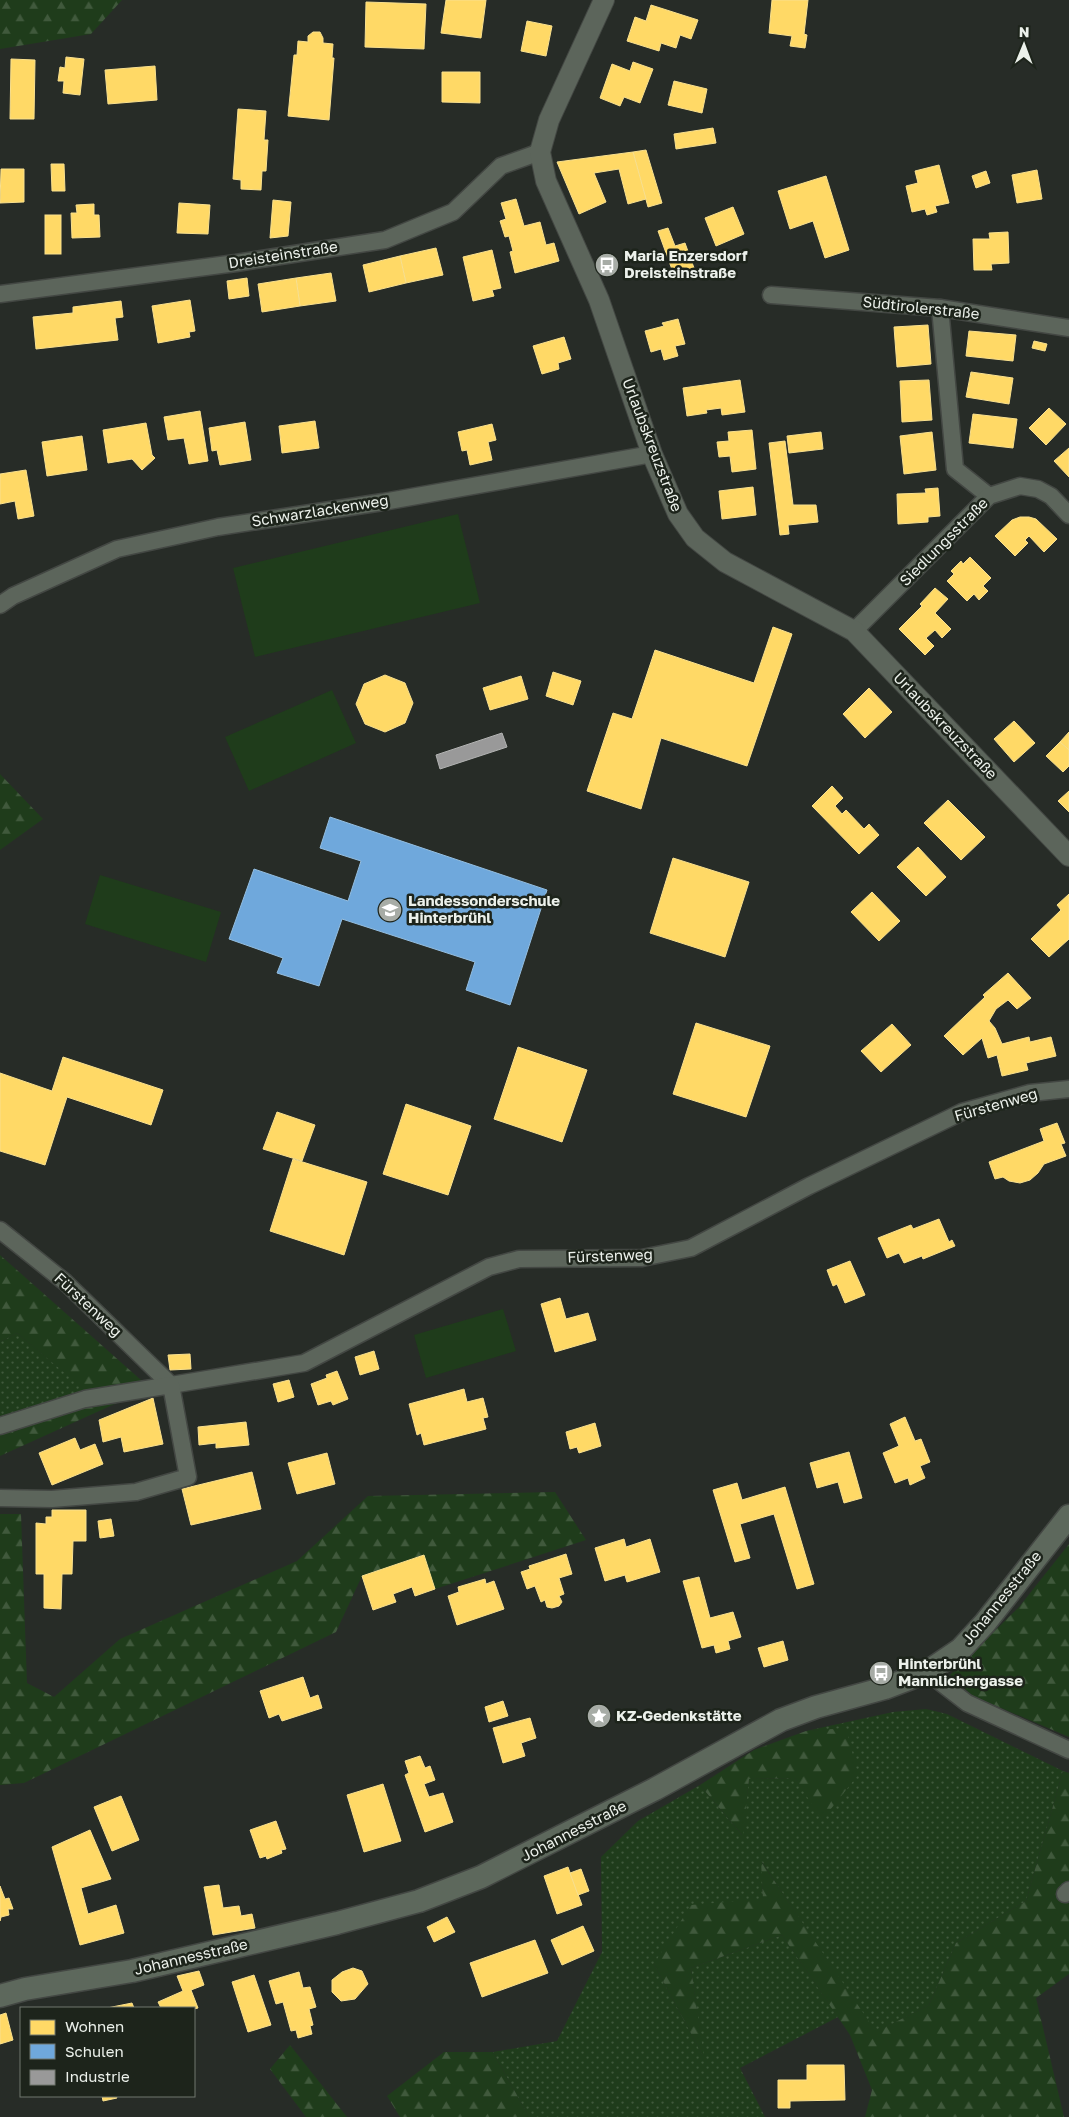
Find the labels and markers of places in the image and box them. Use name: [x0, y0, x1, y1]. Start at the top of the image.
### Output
place label: Maria Enzersdorf Dreisteinstraße: [624, 246, 748, 281]
bus stop icon: Maria Enzersdorf Dreisteinstraße: [594, 252, 620, 278]
place label: Landessonderschule Hinterbrühl: [408, 891, 560, 926]
school or university icon: Landessonderschule Hinterbrühl: [377, 897, 403, 923]
place label: Hinterbrühl Mannlichergasse: [898, 1654, 1023, 1689]
bus stop icon: Hinterbrühl Mannlichergasse: [868, 1660, 894, 1686]
place icon: KZ-Gedenkstätte: [586, 1703, 612, 1729]
place label: KZ-Gedenkstätte: [616, 1706, 742, 1724]

